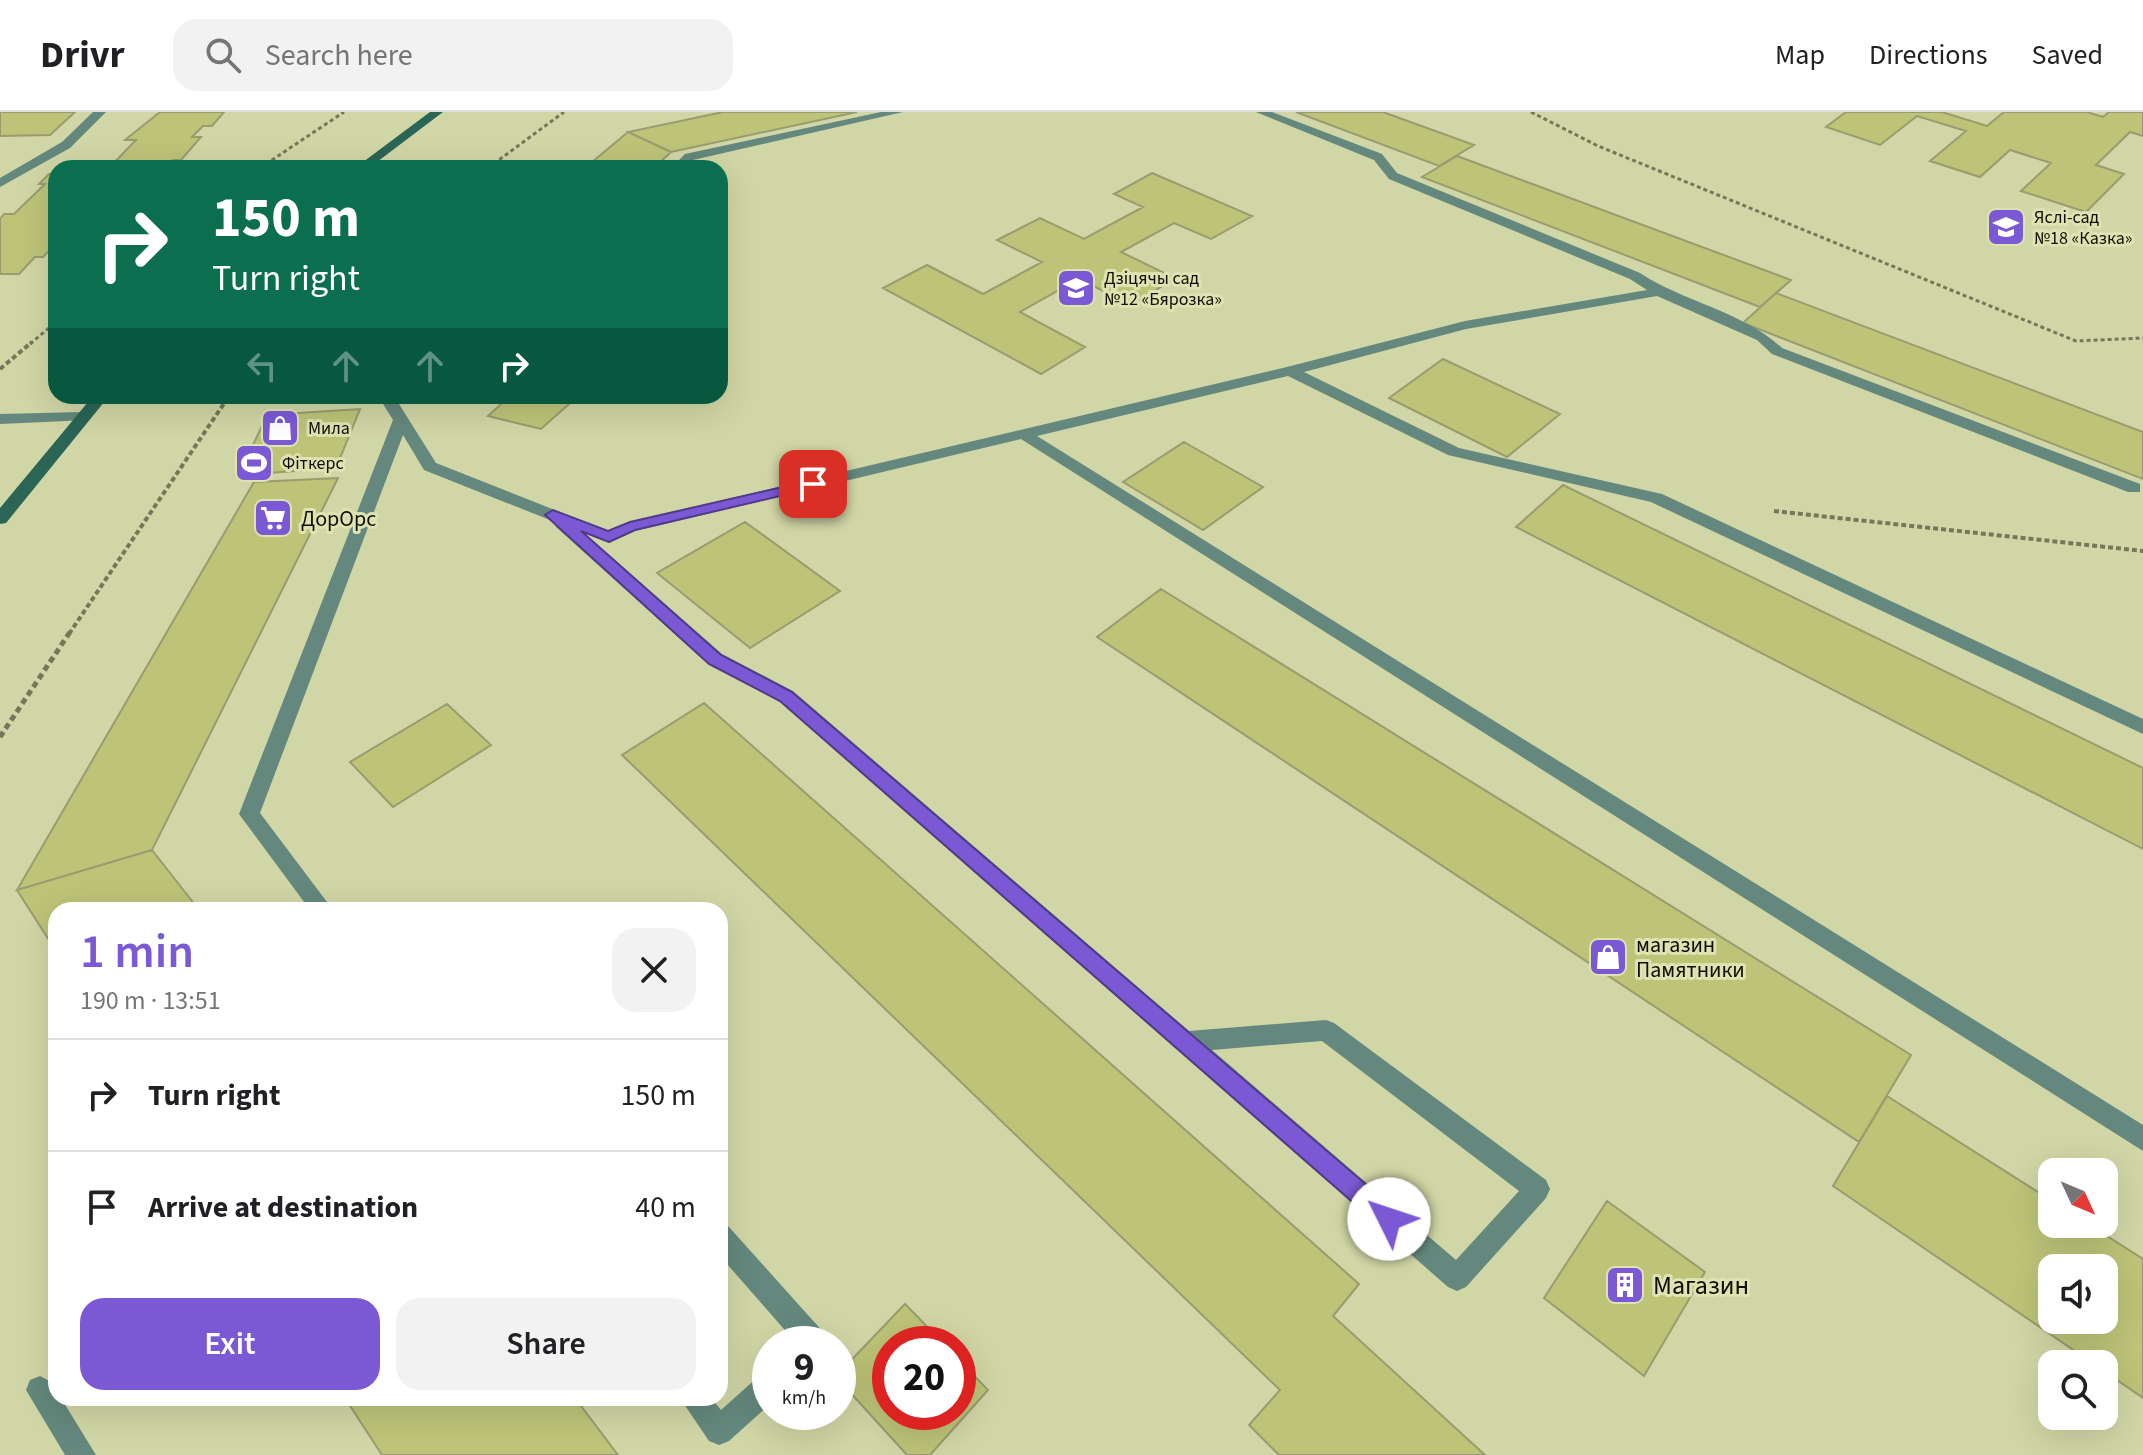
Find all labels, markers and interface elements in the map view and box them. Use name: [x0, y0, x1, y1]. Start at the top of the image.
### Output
search box: [173, 19, 733, 91]
text: Drivr: [40, 28, 125, 82]
icon: search: [201, 33, 245, 77]
text: Search here: [265, 34, 413, 77]
text: Map: [1775, 35, 1825, 75]
text: Directions: [1869, 35, 1988, 75]
text: Saved: [2032, 35, 2103, 75]
text: 150 m: [212, 179, 360, 258]
icon: right: [80, 192, 184, 296]
place label: Яслі-сад №18 «Казка»: [2034, 205, 2133, 251]
school or university icon: Яслі-сад №18 «Казка»: [1985, 206, 2027, 248]
text: Turn right: [212, 253, 360, 304]
place label: Дзіцячы сад №12 «Бярозка»: [1104, 266, 1222, 312]
school or university icon: Дзіцячы сад №12 «Бярозка»: [1055, 267, 1097, 309]
icon: left: [240, 344, 284, 388]
icon: ahead: [324, 344, 368, 388]
icon: ahead: [408, 344, 452, 388]
icon: right: [492, 344, 536, 388]
shop icon: Мила: [259, 407, 301, 449]
place label: Мила: [308, 416, 350, 441]
sports icon: Фіткерс: [233, 442, 275, 484]
pin: [779, 450, 847, 518]
place label: Фіткерс: [282, 451, 344, 476]
icon: arrive: [791, 462, 835, 506]
supermarket icon: ДорОрс: [252, 497, 294, 539]
place label: ДорОрс: [301, 503, 376, 535]
text: 1 min: [80, 918, 194, 986]
button: close: [612, 928, 696, 1012]
place label: магазин Памятники: [1636, 929, 1745, 986]
shop icon: магазин Памятники: [1587, 936, 1629, 978]
text: 190 m · 13:51: [80, 982, 221, 1019]
icon: right: [80, 1073, 124, 1117]
text: Turn right: [148, 1074, 280, 1117]
text: 150 m: [620, 1074, 696, 1117]
north arrow: [2038, 1158, 2118, 1238]
map controls: [2038, 1158, 2118, 1430]
position arrow: [1347, 1177, 1431, 1261]
icon: arrive: [80, 1185, 124, 1229]
text: Arrive at destination: [148, 1186, 418, 1229]
text: 40 m: [635, 1186, 696, 1229]
button: sound: [2038, 1254, 2118, 1334]
building icon: Магазин: [1604, 1264, 1646, 1306]
place label: Магазин: [1653, 1267, 1749, 1304]
button: Exit: [80, 1298, 380, 1390]
button: Share: [396, 1298, 696, 1390]
speed limit sign: 20: [872, 1326, 976, 1430]
text: 9: [793, 1339, 815, 1396]
button: search: [2038, 1350, 2118, 1430]
text: km/h: [782, 1384, 826, 1412]

